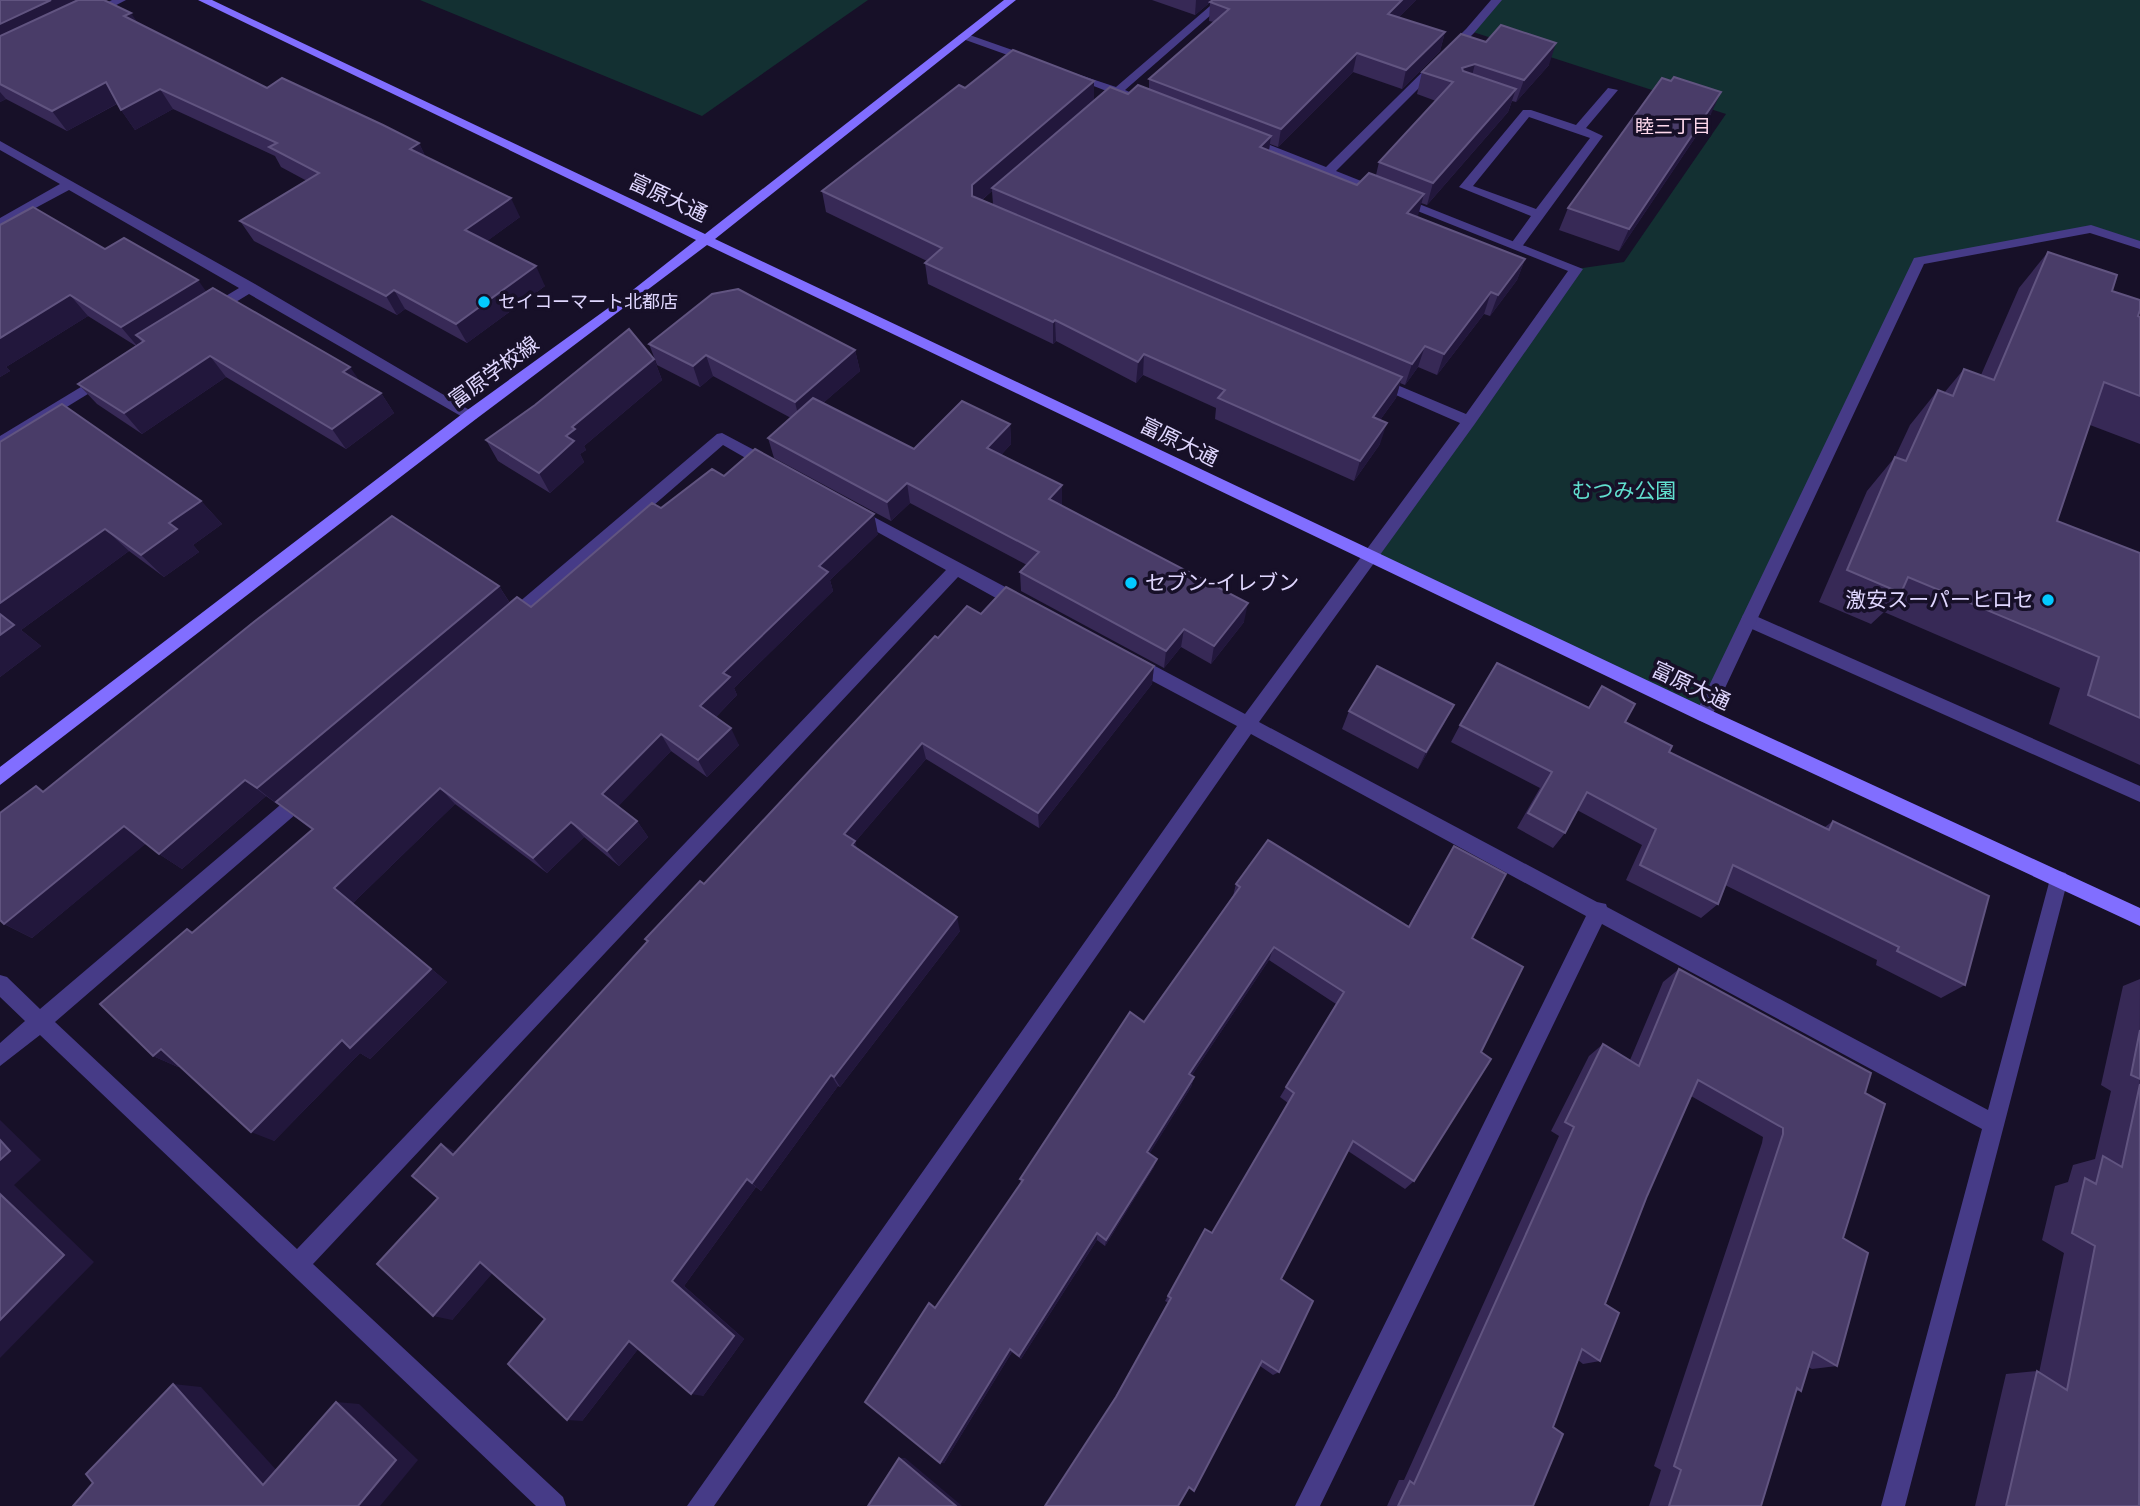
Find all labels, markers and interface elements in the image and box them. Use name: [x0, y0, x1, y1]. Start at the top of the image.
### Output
district label: 睦三丁目: [1635, 116, 1711, 138]
street label: 富原大通: [625, 169, 711, 227]
place label: セイコーマート北都店: [498, 291, 678, 313]
marker: セイコーマート北都店: [476, 294, 492, 310]
street label: 富原学校線: [444, 331, 544, 413]
street label: 富原大通: [1136, 413, 1222, 471]
park label: むつみ公園: [1572, 479, 1677, 503]
place label: セブン-イレブン: [1145, 571, 1299, 595]
marker: セブン-イレブン: [1123, 575, 1139, 591]
place label: 激安スーパーヒロセ: [1845, 588, 2034, 612]
marker: 激安スーパーヒロセ: [2040, 592, 2056, 608]
street label: 富原大通: [1648, 657, 1734, 715]

